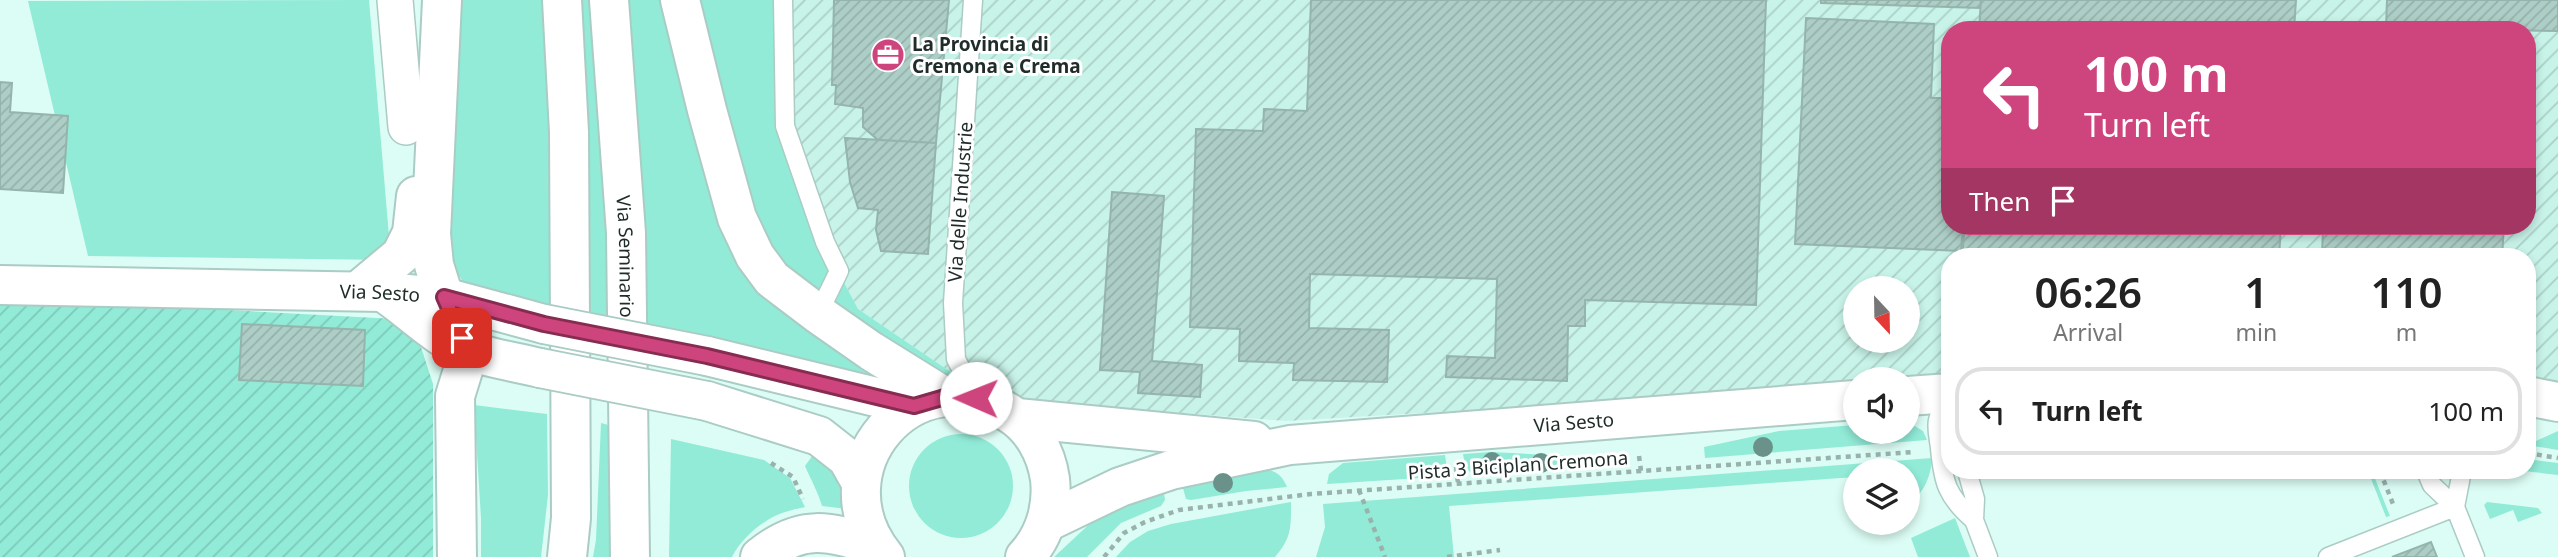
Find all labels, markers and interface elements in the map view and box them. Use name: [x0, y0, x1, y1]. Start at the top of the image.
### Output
place label: La Provincia di Cremona e Crema: [912, 31, 1081, 79]
office icon: La Provincia di Cremona e Crema: [869, 36, 907, 74]
text: 100 m: [2084, 40, 2229, 106]
icon: left: [1969, 49, 2060, 140]
text: Turn left: [2084, 103, 2210, 146]
street label: Via delle Industrie: [941, 121, 979, 283]
icon: arrive: [2044, 182, 2082, 220]
text: Then: [1969, 183, 2030, 219]
street label: Via Seminario: [610, 194, 640, 318]
text: 06:26: [2034, 263, 2142, 320]
text: 1: [2244, 263, 2268, 320]
text: 110: [2371, 263, 2443, 320]
north arrow: [1843, 276, 1920, 354]
map controls: [1843, 276, 1920, 535]
street label: Via Sesto: [339, 278, 421, 308]
pin: [432, 308, 492, 368]
text: Arrival: [2053, 316, 2123, 348]
text: min: [2235, 316, 2277, 348]
text: m: [2396, 316, 2417, 348]
icon: arrive: [443, 319, 481, 357]
position arrow: [939, 361, 1013, 435]
button: sound: [1843, 367, 1920, 444]
icon: left: [1973, 392, 2011, 430]
text: Turn left: [2032, 393, 2143, 429]
text: 100 m: [2428, 393, 2504, 429]
street label: Via Sesto: [1533, 406, 1615, 439]
street label: Pista 3 Biciplan Cremona: [1407, 444, 1629, 486]
button: layers: [1843, 458, 1920, 535]

